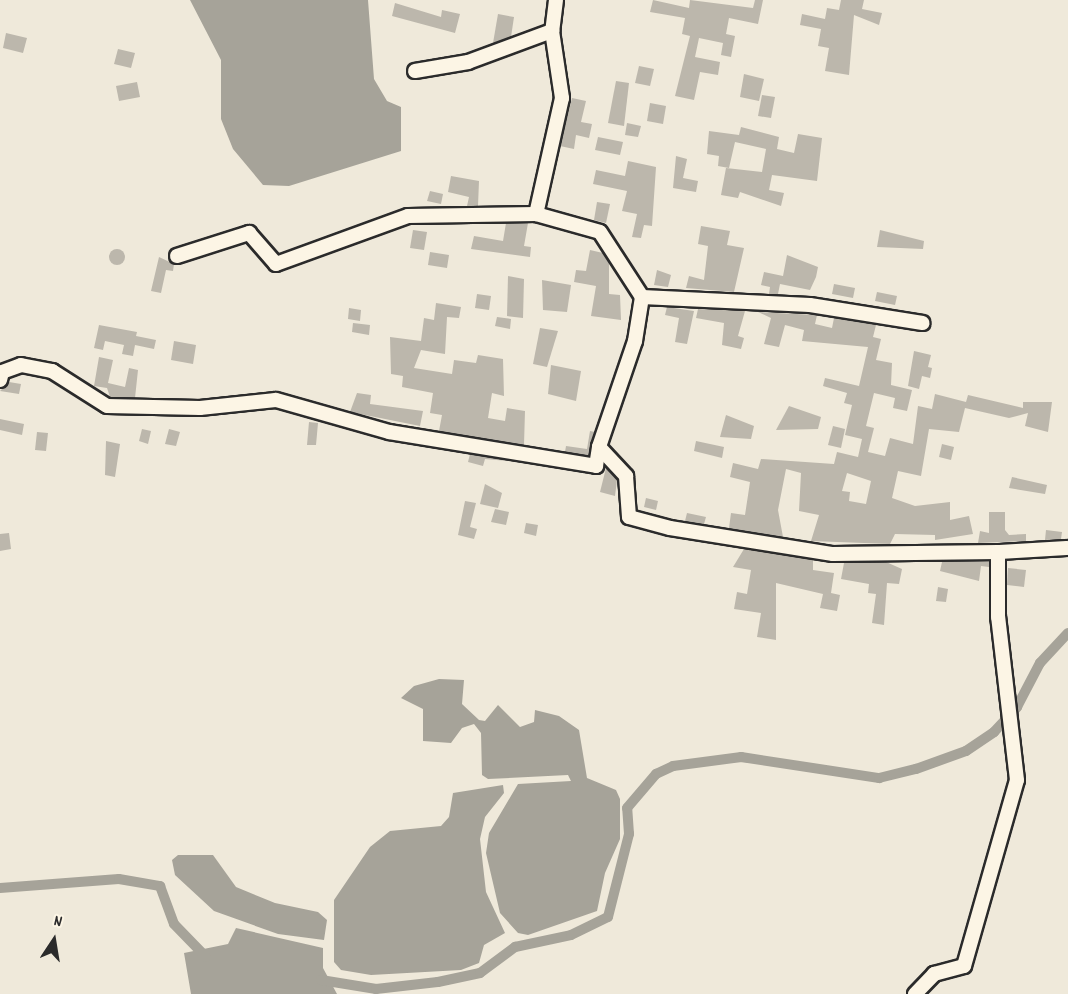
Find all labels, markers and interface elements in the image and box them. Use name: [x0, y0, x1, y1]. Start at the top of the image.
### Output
north arrow: [24, 910, 84, 970]
text: N: [52, 910, 64, 934]

